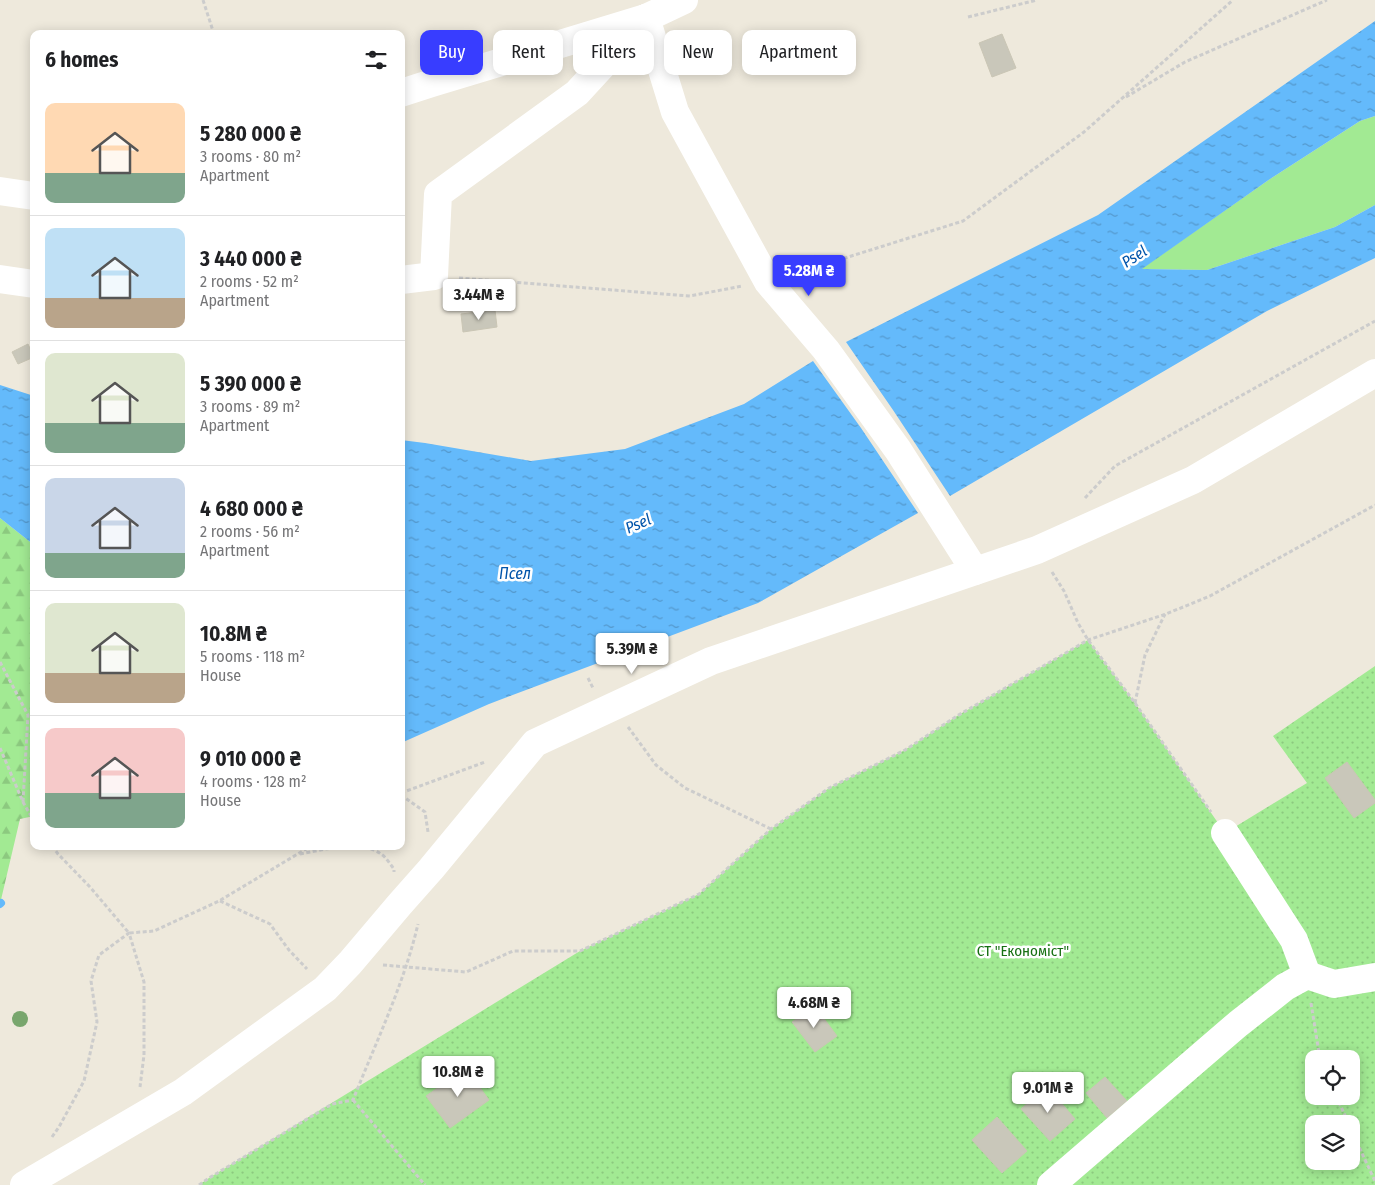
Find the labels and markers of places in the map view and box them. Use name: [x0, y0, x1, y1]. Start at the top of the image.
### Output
pin: 5.28M ₴: [763, 254, 855, 297]
pin: 3.44M ₴: [433, 278, 525, 321]
pin: 5.39M ₴: [586, 632, 678, 675]
pin: 4.68M ₴: [768, 986, 860, 1029]
pin: 10.8M ₴: [412, 1056, 504, 1098]
pin: 9.01M ₴: [1002, 1072, 1094, 1114]

